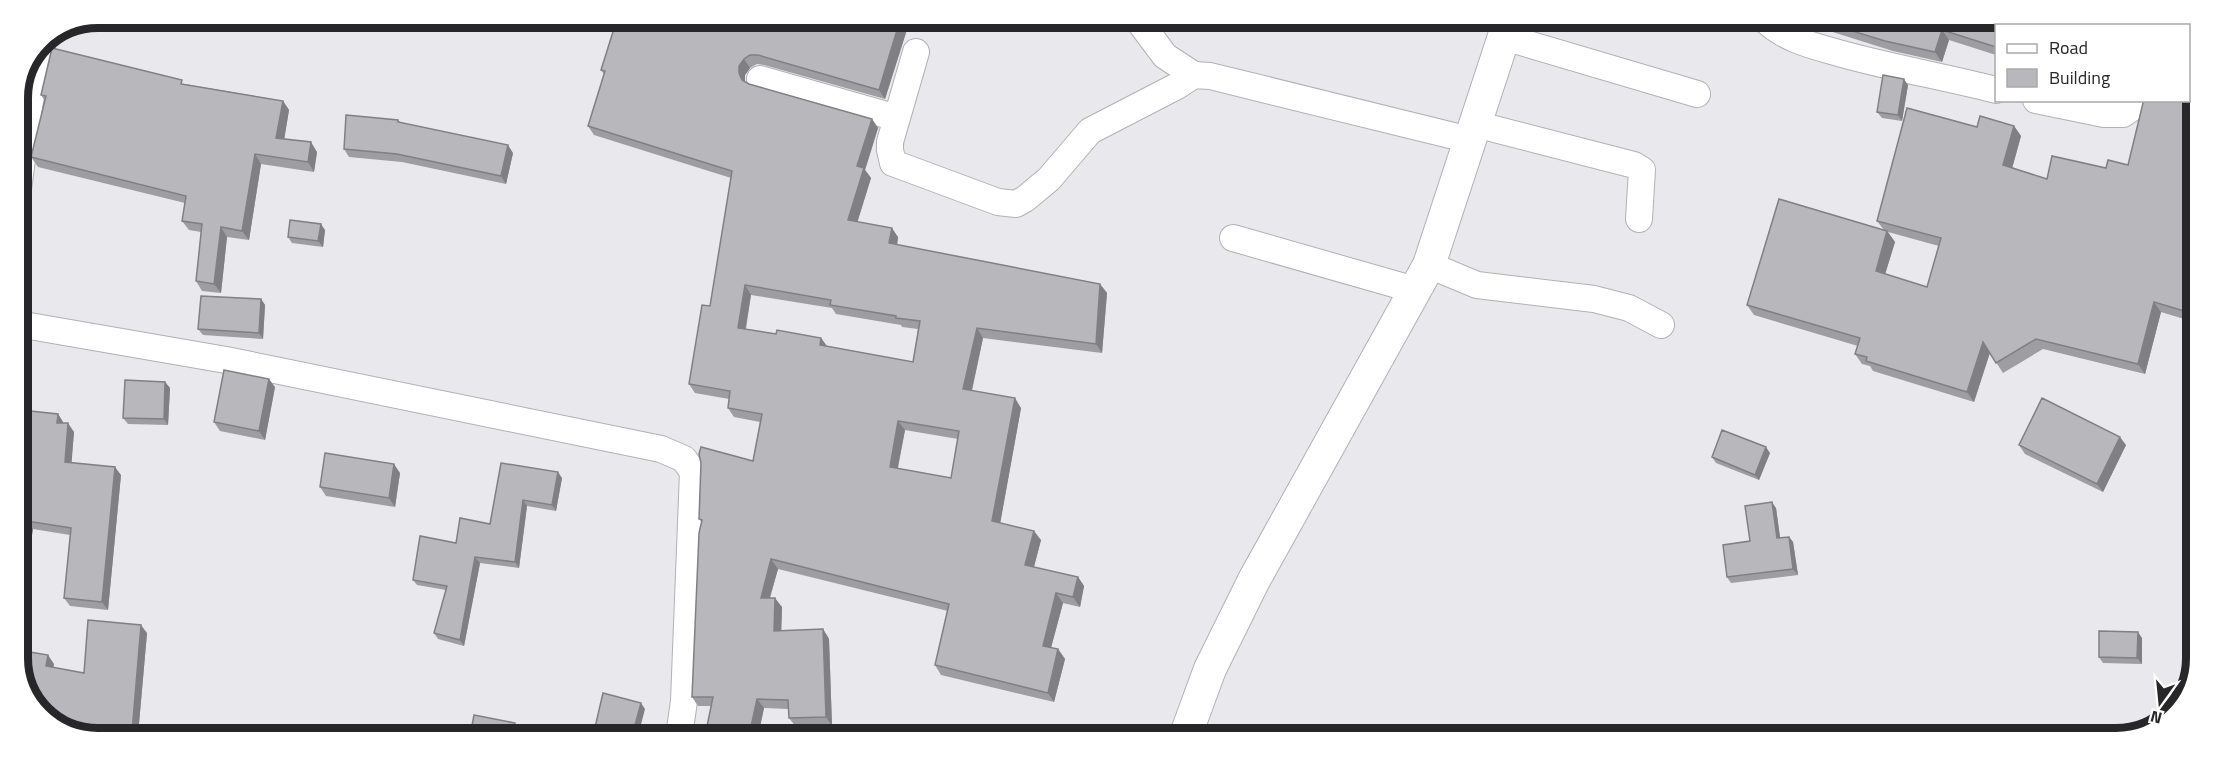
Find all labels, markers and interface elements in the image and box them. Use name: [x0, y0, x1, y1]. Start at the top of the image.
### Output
legend: [1995, 24, 2190, 102]
text: Road: [2049, 34, 2088, 61]
text: Building: [2049, 64, 2110, 91]
north arrow: [2130, 673, 2190, 733]
text: N: [2148, 704, 2165, 731]

